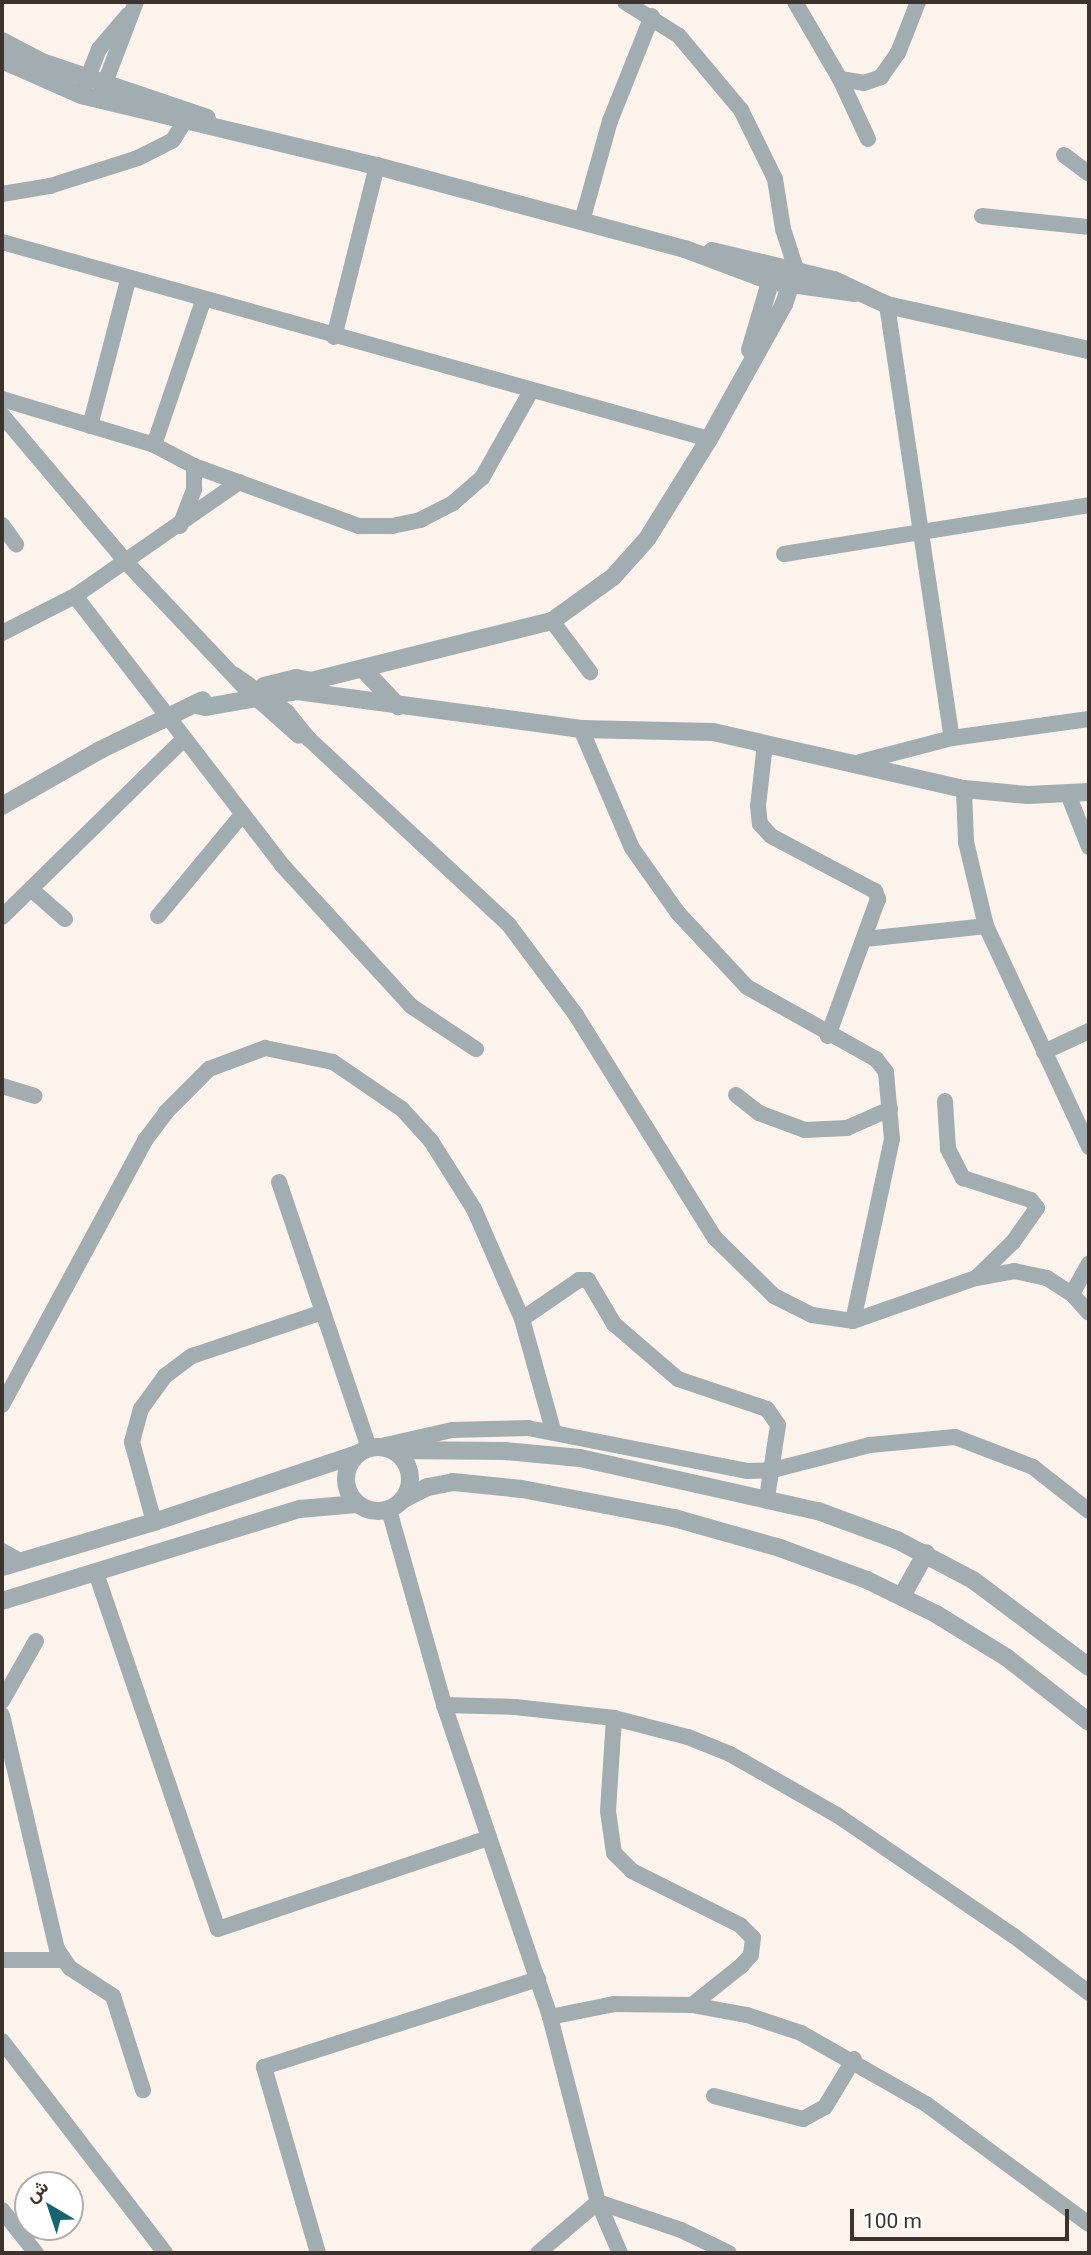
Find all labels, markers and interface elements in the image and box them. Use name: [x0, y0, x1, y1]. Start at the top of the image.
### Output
north arrow: [14, 2171, 84, 2241]
text: ش: [21, 2175, 53, 2207]
scale bar: [853, 2196, 1072, 2240]
text: 100 m: [863, 2209, 922, 2233]

